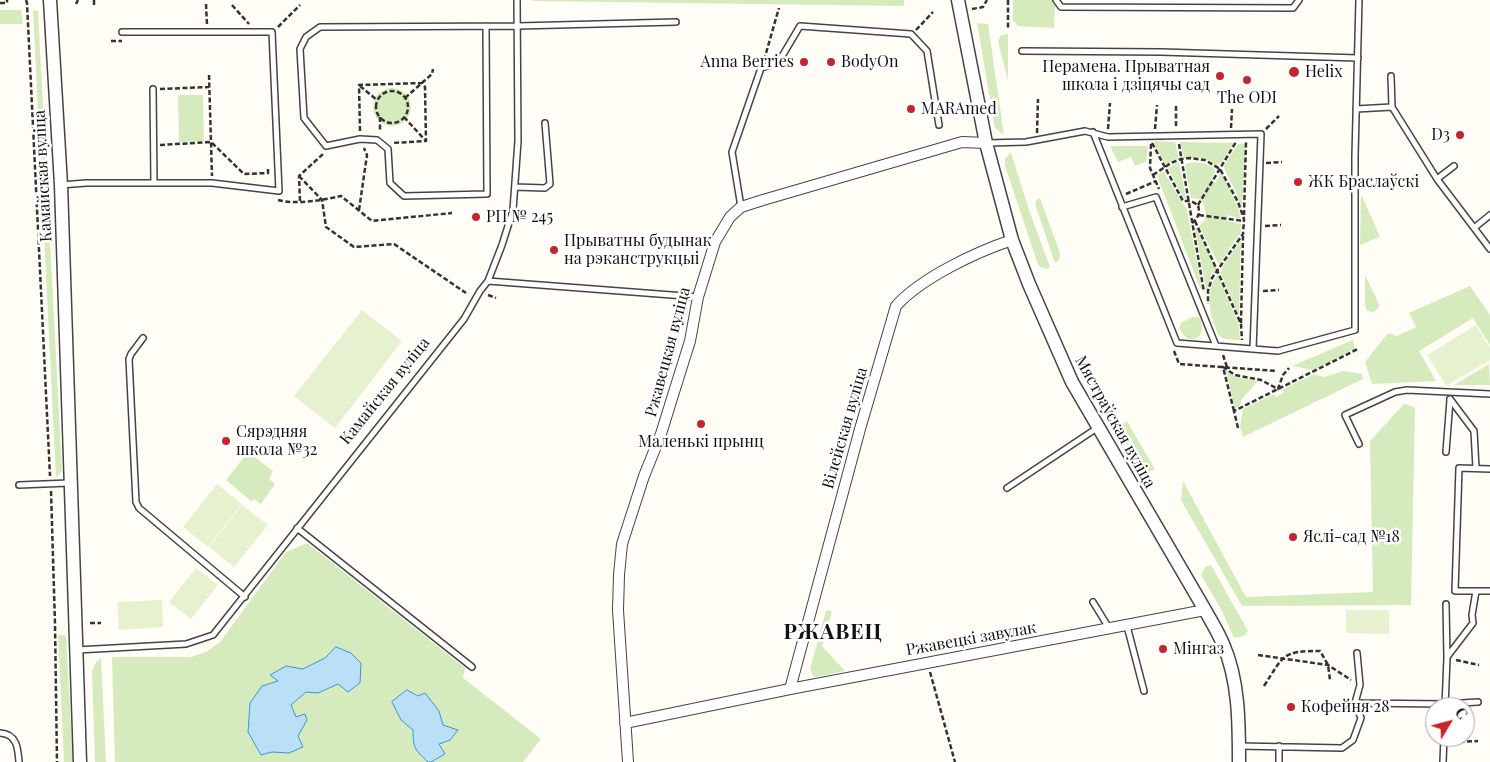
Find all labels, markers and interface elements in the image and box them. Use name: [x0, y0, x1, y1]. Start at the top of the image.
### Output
place label: Anna Berries: [701, 52, 794, 72]
place label: BodyOn: [841, 52, 899, 72]
marker: Anna Berries: [798, 56, 810, 68]
marker: BodyOn: [825, 56, 837, 68]
place label: Перамена. Прыватная школа і дзіцячы сад: [1042, 57, 1210, 95]
place label: Helix: [1305, 62, 1342, 82]
marker: Helix: [1287, 65, 1301, 79]
marker: Перамена. Прыватная школа і дзіцячы сад: [1214, 70, 1226, 82]
marker: The ODI: [1241, 74, 1253, 86]
place label: The ODI: [1217, 88, 1277, 108]
place label: MARAmed: [921, 99, 997, 119]
marker: MARAmed: [905, 103, 917, 115]
street label: Камайская вуліца: [30, 110, 56, 242]
place label: D3: [1431, 125, 1450, 145]
marker: D3: [1454, 129, 1466, 141]
place label: ЖК Браслаўскі: [1308, 172, 1419, 192]
marker: ЖК Браслаўскі: [1292, 176, 1304, 188]
place label: РП № 245: [486, 207, 553, 227]
marker: РП № 245: [470, 211, 482, 223]
place label: Прыватны будынак на рэканструкцыі: [564, 231, 712, 269]
marker: Прыватны будынак на рэканструкцыі: [548, 244, 560, 256]
street label: Ржавецкая вуліца: [641, 285, 695, 419]
street label: Камайская вуліца: [336, 334, 434, 448]
street label: Мястраўская вуліца: [1071, 353, 1159, 491]
street label: Вілейская вуліца: [818, 365, 872, 491]
marker: Маленькі прынц: [695, 418, 707, 430]
place label: Сярэдняя школа №32: [236, 422, 317, 460]
place label: Маленькі прынц: [638, 432, 764, 452]
marker: Сярэдняя школа №32: [220, 435, 232, 447]
place label: Яслі-сад №18: [1303, 527, 1400, 547]
marker: Яслі-сад №18: [1287, 531, 1299, 543]
street label: Ржавецкі завулак: [904, 618, 1038, 660]
district label: РЖАВЕЦ: [783, 619, 883, 645]
place label: Мінгаз: [1173, 639, 1224, 659]
marker: Мінгаз: [1157, 643, 1169, 655]
place label: Кофейня 28: [1301, 697, 1390, 717]
north arrow: [1425, 697, 1475, 747]
marker: Кофейня 28: [1285, 701, 1297, 713]
text: С: [1451, 704, 1472, 723]

